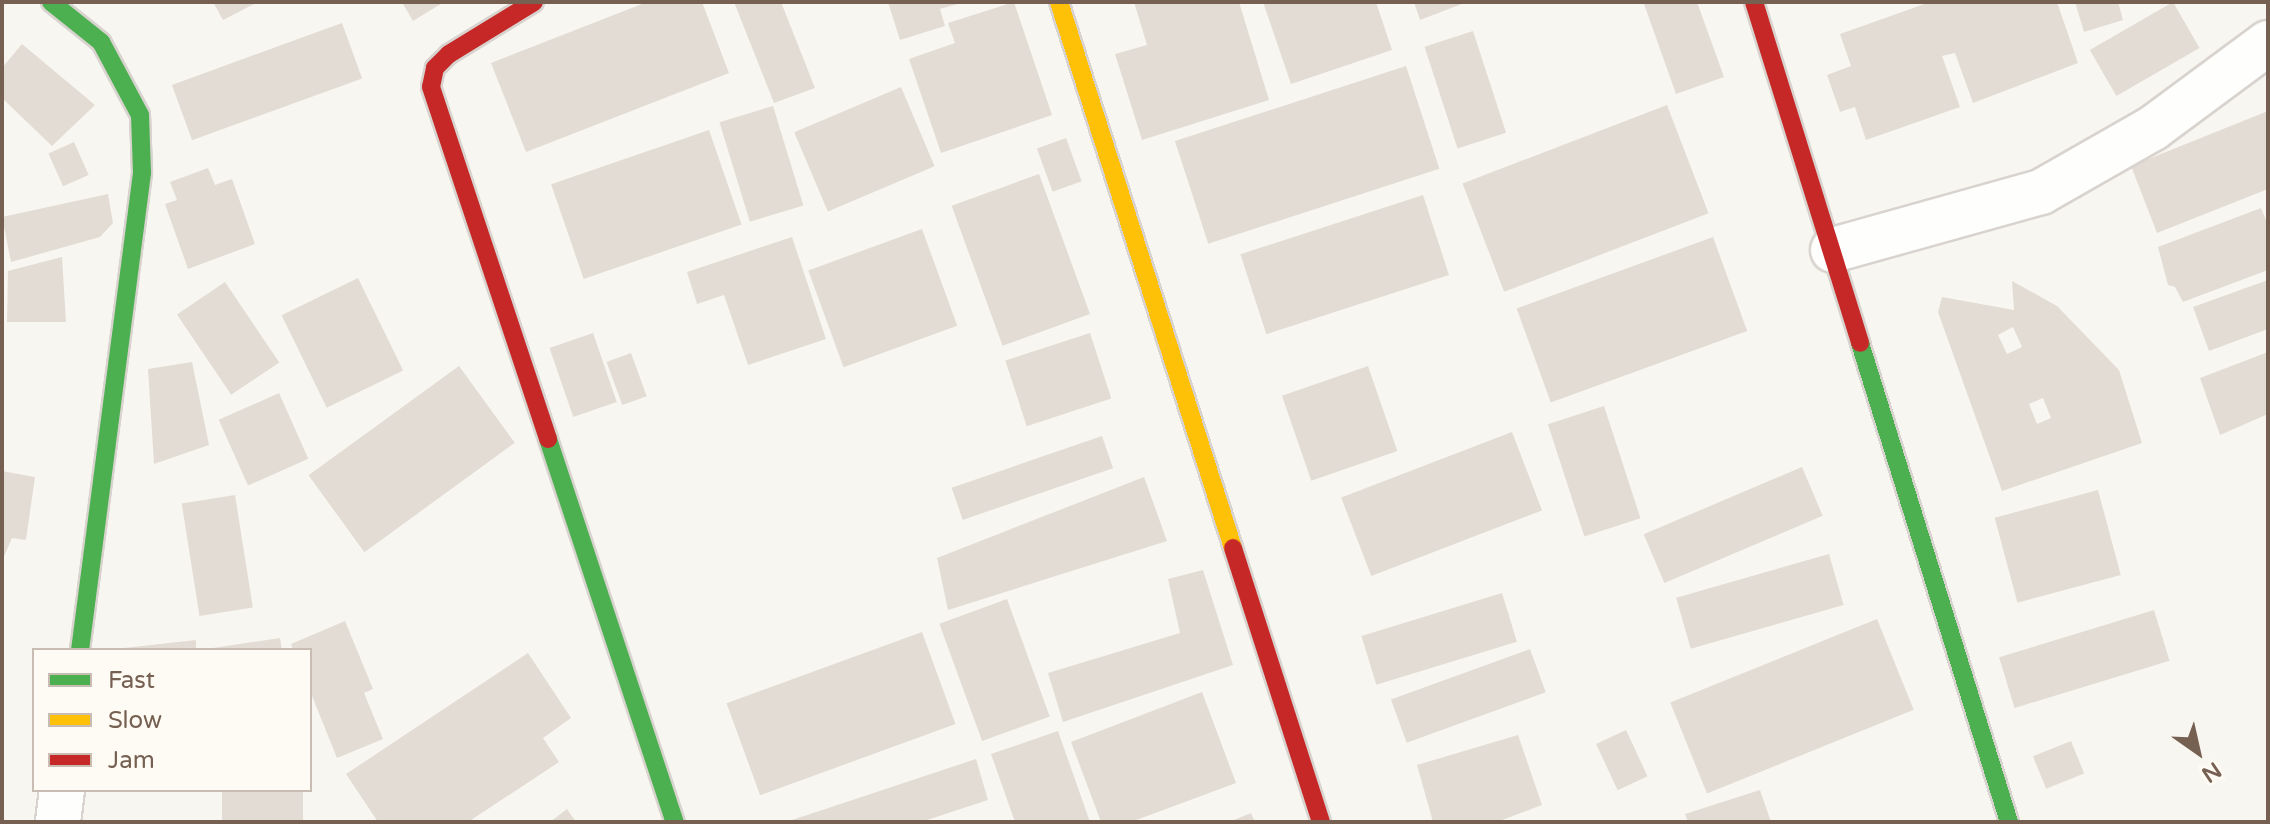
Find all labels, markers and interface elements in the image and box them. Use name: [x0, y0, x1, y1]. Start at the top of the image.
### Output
legend: [32, 648, 312, 792]
text: Fast: [108, 666, 155, 695]
text: Slow: [108, 706, 162, 735]
north arrow: [2158, 712, 2238, 792]
text: Jam: [108, 746, 155, 775]
text: N: [2197, 756, 2226, 788]

